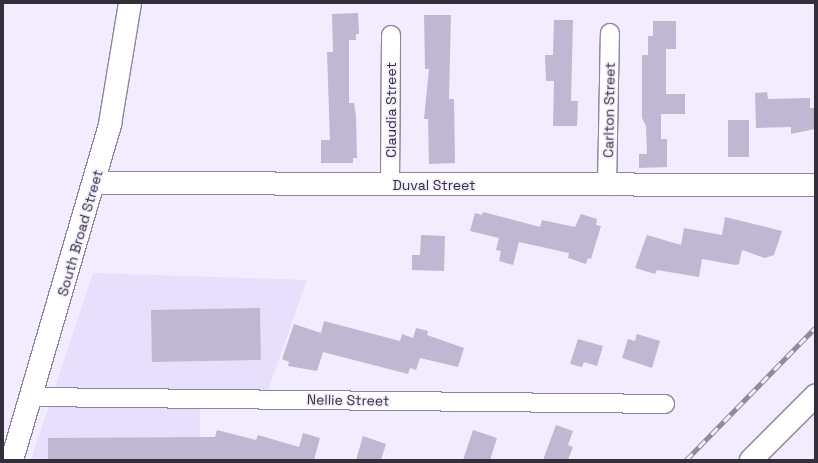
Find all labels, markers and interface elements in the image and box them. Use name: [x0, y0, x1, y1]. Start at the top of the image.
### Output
street label: Claudia Street: [383, 62, 399, 158]
street label: Carlton Street: [600, 62, 618, 158]
street label: South Broad Street: [54, 168, 106, 298]
street label: Duval Street: [392, 177, 476, 193]
street label: Nellie Street: [307, 391, 389, 409]

